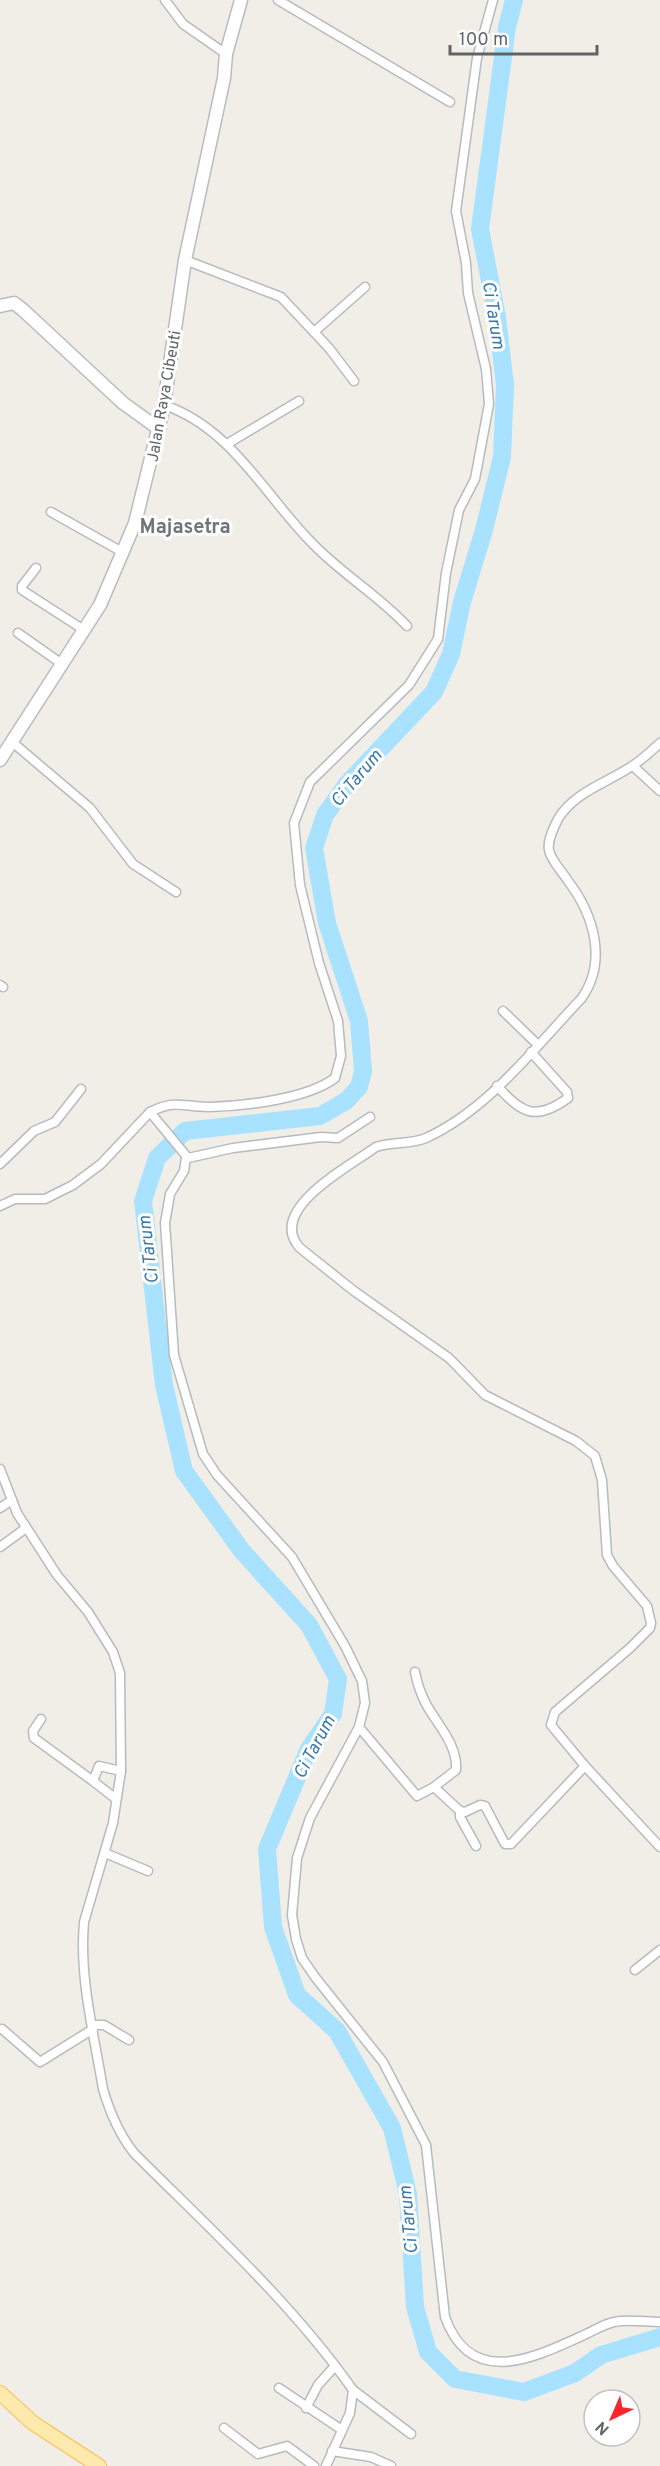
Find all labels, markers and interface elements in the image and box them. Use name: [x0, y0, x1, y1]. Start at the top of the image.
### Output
scale bar: [450, 18, 597, 56]
text: 100 m: [459, 29, 508, 52]
water label: Ci Tarum: [476, 280, 509, 351]
street label: Jalan Raya Cibeuti: [144, 329, 186, 464]
district label: Majasetra: [139, 515, 231, 541]
water label: Ci Tarum: [326, 745, 388, 813]
water label: Ci Tarum: [134, 1214, 165, 1285]
water label: Ci Tarum: [289, 1712, 342, 1783]
water label: Ci Tarum: [394, 2184, 425, 2255]
north arrow: [582, 2388, 642, 2448]
text: N: [592, 2416, 614, 2439]

